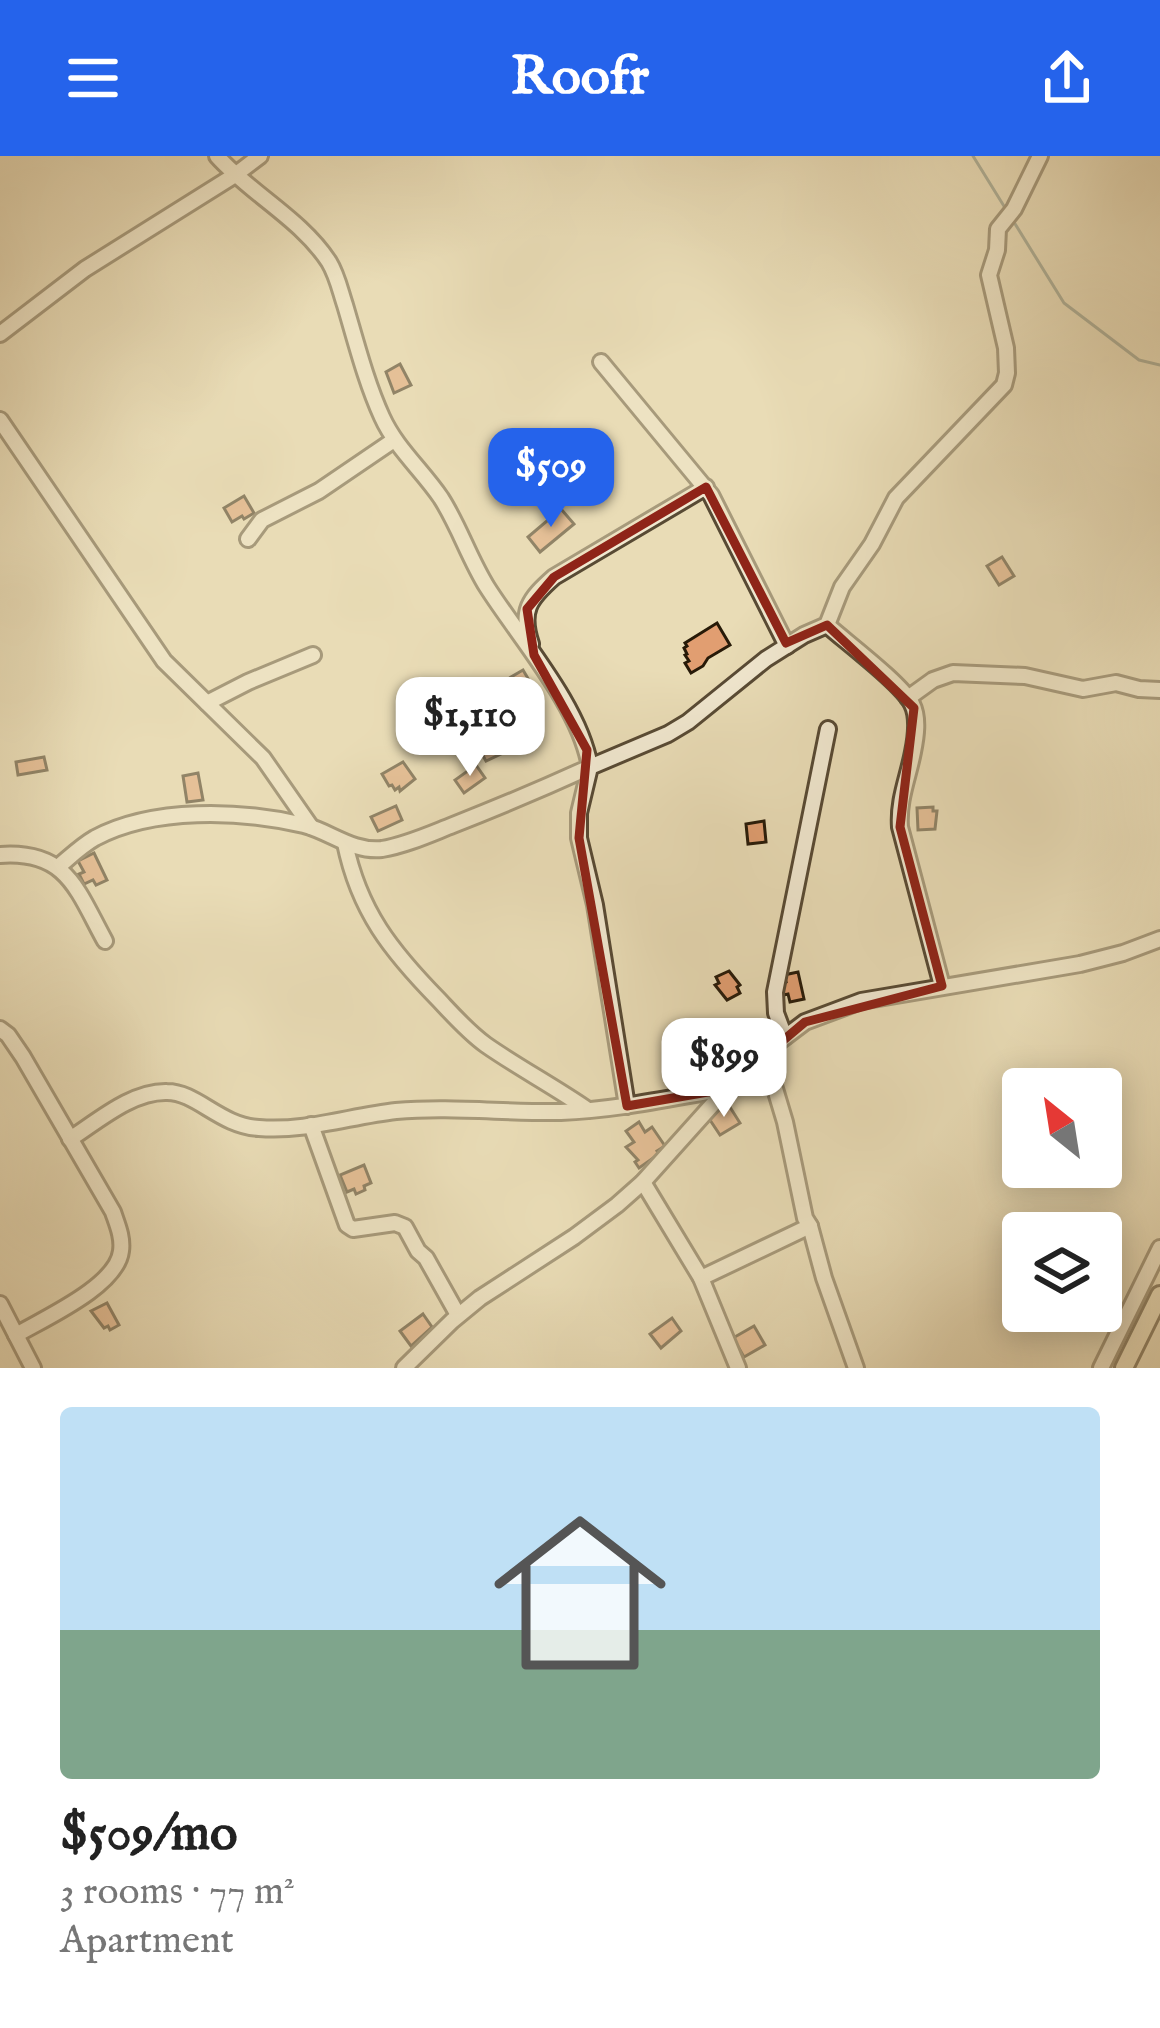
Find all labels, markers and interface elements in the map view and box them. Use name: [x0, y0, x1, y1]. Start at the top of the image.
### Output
text: Roofr: [511, 44, 649, 113]
icon: menu: [60, 45, 126, 111]
icon: share: [1034, 45, 1100, 111]
pin: $509: [480, 428, 622, 530]
text: $509: [515, 442, 587, 491]
pin: $1,110: [372, 677, 568, 779]
text: $1,110: [423, 691, 517, 740]
pin: $899: [653, 1018, 795, 1120]
text: $899: [689, 1032, 759, 1081]
north arrow: [1002, 1068, 1122, 1188]
map controls: [1002, 1068, 1122, 1332]
button: layers: [1002, 1212, 1122, 1332]
icon: home: [472, 1485, 688, 1701]
text: $509/mo: [60, 1803, 237, 1868]
text: 3 rooms · 77 m²: [60, 1868, 295, 1917]
text: Apartment: [60, 1917, 234, 1966]

